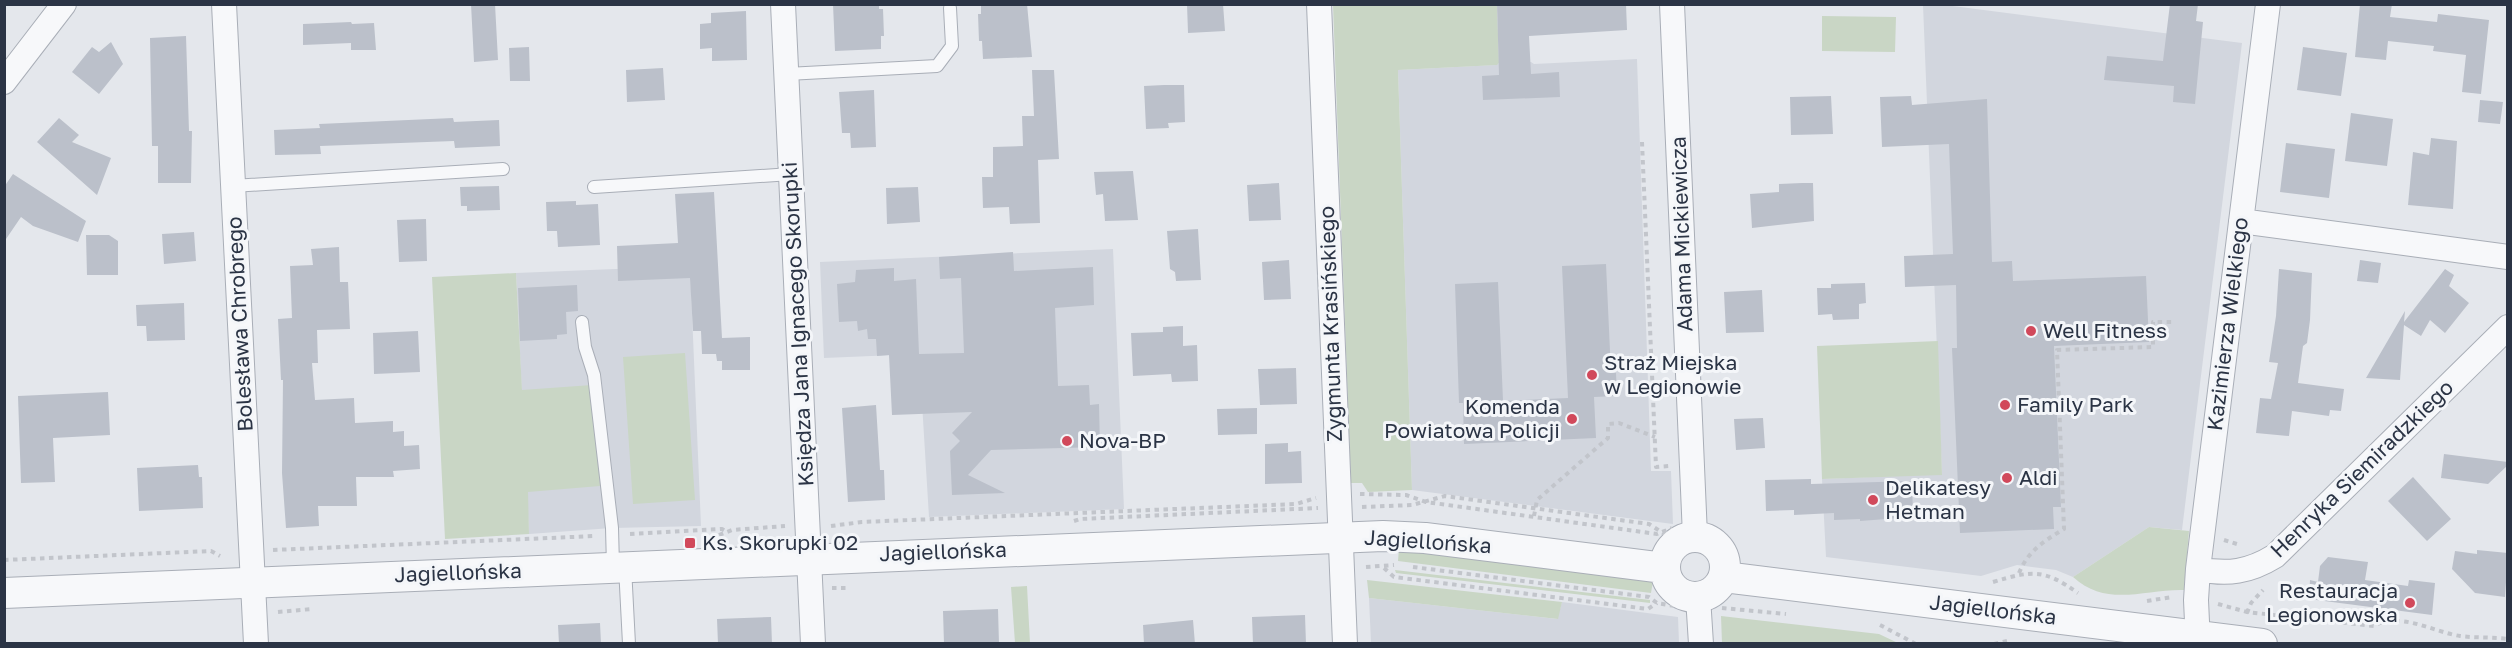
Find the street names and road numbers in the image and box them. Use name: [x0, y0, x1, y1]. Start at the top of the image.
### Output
street label: Adama Mickiewicza: [1665, 136, 1697, 332]
street label: Księdza Jana Ignacego Skorupki: [776, 161, 818, 487]
street label: Zygmunta Krasińskiego: [1313, 206, 1347, 443]
street label: Bolesława Chrobrego: [220, 216, 258, 432]
street label: Kazimierza Wielkiego: [2201, 216, 2253, 432]
street label: Henryka Siemiradzkiego: [2264, 374, 2458, 563]
street label: Jagiellońska: [1363, 524, 1493, 558]
street label: Jagiellońska: [879, 536, 1007, 566]
street label: Jagiellońska: [394, 557, 522, 587]
street label: Jagiellońska: [1928, 588, 2058, 630]

